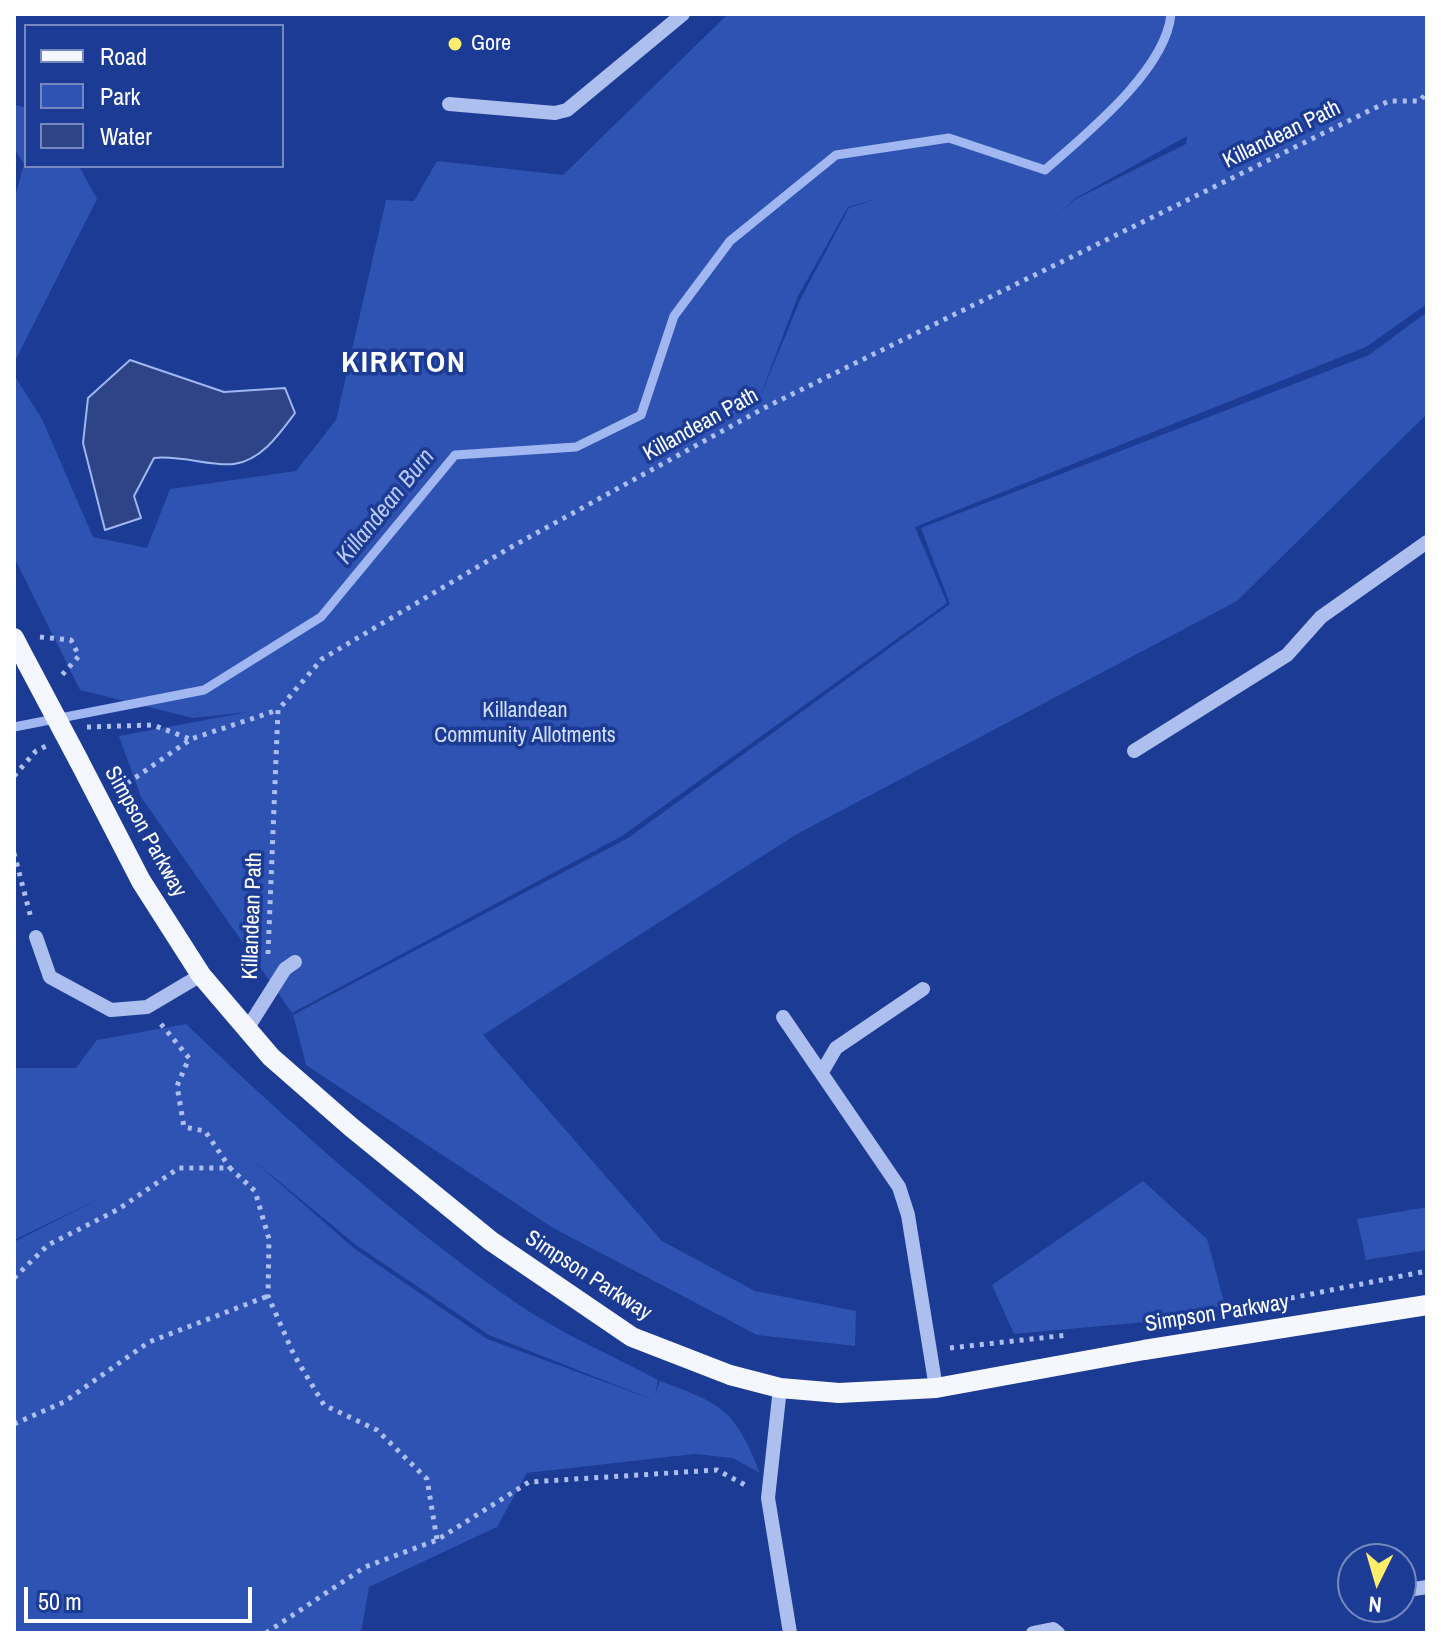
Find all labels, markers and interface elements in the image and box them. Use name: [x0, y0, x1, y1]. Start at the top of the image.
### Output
legend: [24, 24, 284, 168]
place label: Gore: [471, 31, 511, 57]
marker: Gore: [446, 35, 464, 53]
text: Road: [100, 40, 147, 72]
text: Park: [100, 80, 140, 112]
street label: Killandean Path: [1219, 95, 1345, 175]
text: Water: [100, 120, 152, 152]
district label: KIRKTON: [341, 346, 467, 382]
street label: Killandean Path: [639, 383, 763, 467]
water label: Killandean Burn: [331, 444, 441, 570]
park label: Killandean Community Allotments: [434, 698, 616, 750]
street label: Simpson Parkway: [98, 762, 192, 902]
street label: Killandean Path: [238, 852, 268, 980]
street label: Simpson Parkway: [520, 1225, 656, 1327]
street label: Simpson Parkway: [1143, 1290, 1291, 1338]
north arrow: [1337, 1543, 1417, 1623]
scale bar: [28, 1571, 256, 1621]
text: 50 m: [38, 1585, 82, 1617]
text: N: [1367, 1589, 1383, 1620]

